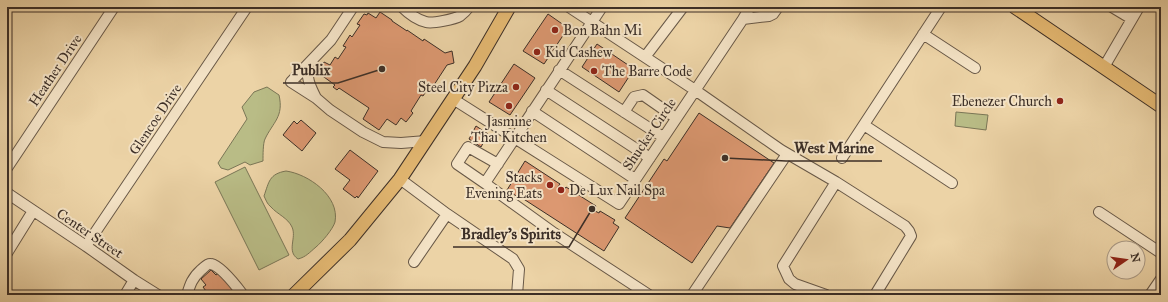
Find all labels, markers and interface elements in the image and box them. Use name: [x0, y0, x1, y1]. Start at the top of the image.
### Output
place label: Bon Bahn Mi: [563, 22, 642, 39]
marker: Bon Bahn Mi: [550, 25, 560, 35]
street label: Heather Drive: [25, 31, 86, 109]
place label: Kid Cashew: [545, 44, 613, 61]
marker: Kid Cashew: [532, 47, 542, 57]
callout: Publix: [283, 56, 338, 83]
text: Publix: [292, 61, 331, 79]
place label: The Barre Code: [602, 63, 692, 80]
marker: The Barre Code: [589, 66, 599, 76]
place label: Steel City Pizza: [418, 79, 508, 96]
street label: Glencoe Drive: [126, 81, 185, 158]
marker: Steel City Pizza: [511, 82, 521, 92]
place label: Ebenezer Church: [952, 93, 1052, 110]
street label: Shucker Circle: [619, 95, 680, 174]
marker: Ebenezer Church: [1055, 96, 1065, 106]
marker: Jasmine Thai Kitchen: [504, 101, 514, 111]
place label: Jasmine Thai Kitchen: [471, 113, 547, 146]
callout: West Marine: [786, 134, 882, 161]
text: West Marine: [794, 139, 875, 157]
place label: Stacks Evening Eats: [465, 169, 542, 202]
marker: Stacks Evening Eats: [545, 180, 555, 190]
place label: De Lux Nail Spa: [569, 182, 665, 199]
marker: De Lux Nail Spa: [556, 185, 566, 195]
street label: Center Street: [53, 205, 126, 262]
callout: Bradley’s Spirits: [453, 220, 569, 247]
text: Bradley’s Spirits: [461, 225, 561, 244]
north arrow: [1106, 240, 1146, 280]
text: N: [1128, 252, 1143, 265]

